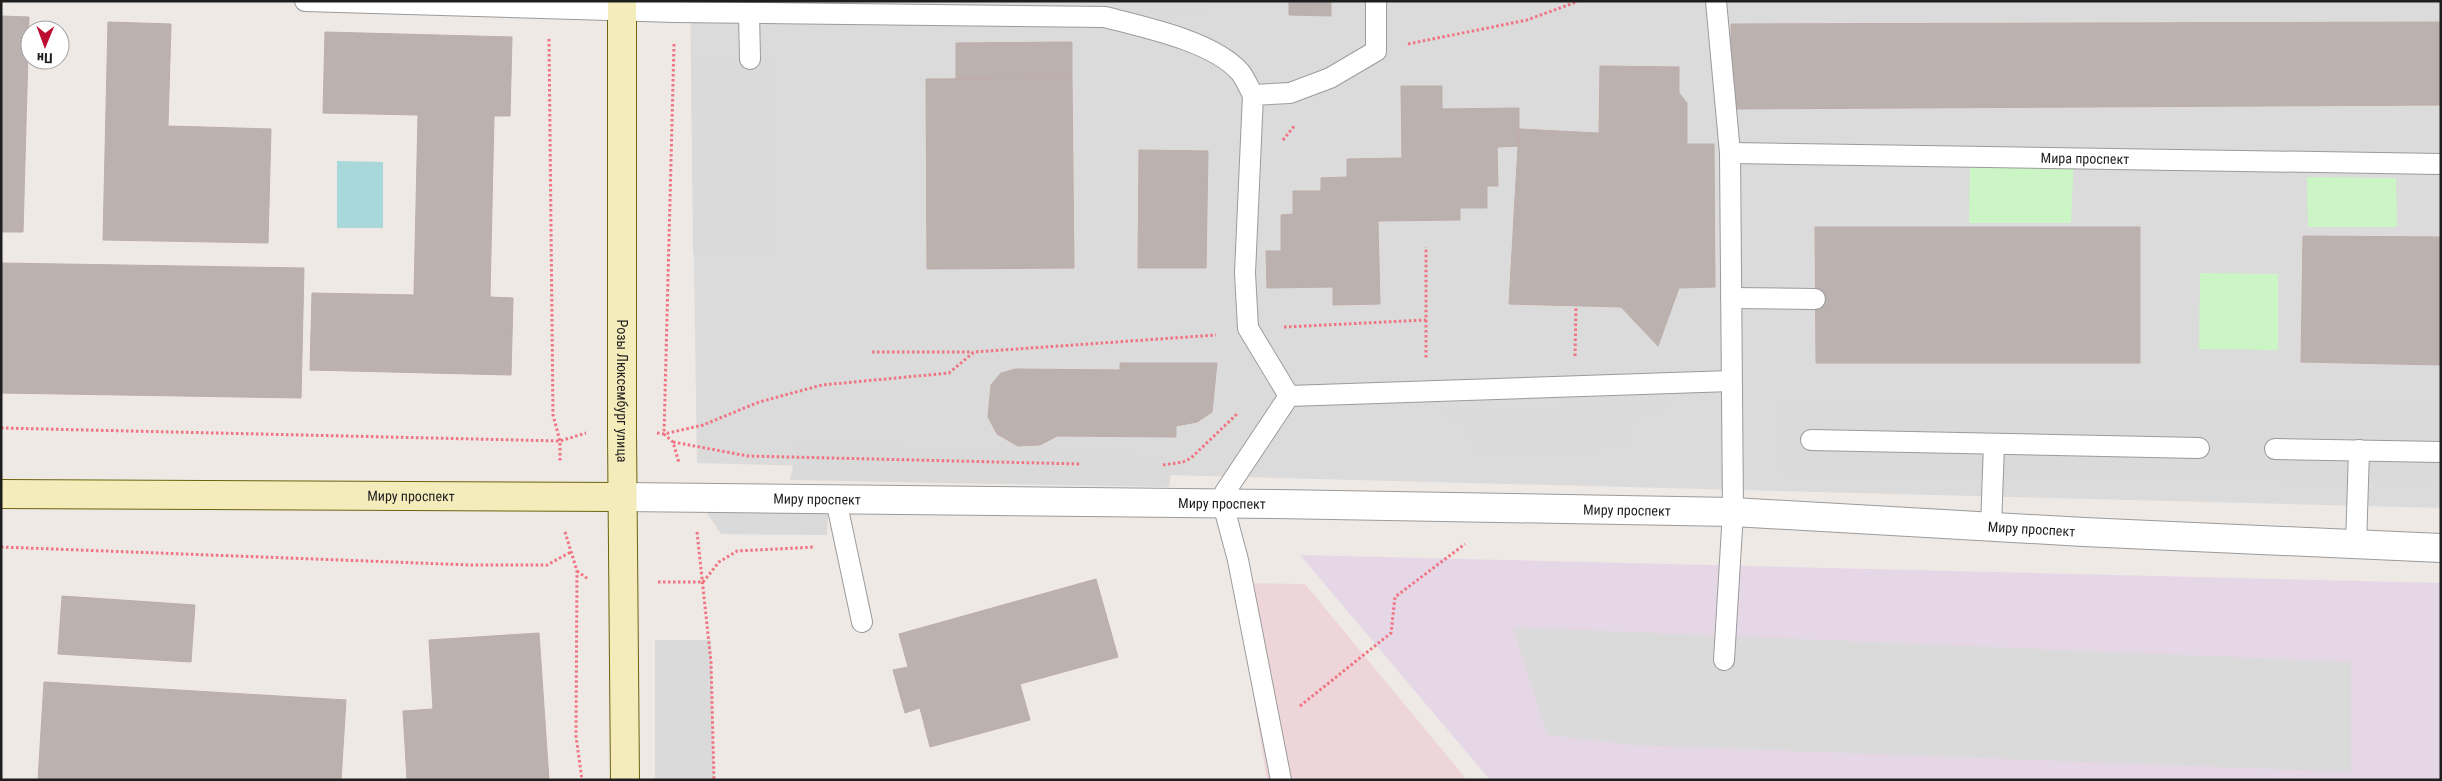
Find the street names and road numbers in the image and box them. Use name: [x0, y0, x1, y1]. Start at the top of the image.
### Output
street label: Мира проспект: [2041, 150, 2129, 167]
street label: Розы Люксембург улица: [614, 320, 630, 462]
street label: Миру проспект: [367, 488, 455, 504]
street label: Миру проспект: [773, 491, 861, 508]
street label: Миру проспект: [1178, 495, 1266, 512]
street label: Миру проспект: [1583, 501, 1671, 519]
street label: Миру проспект: [1987, 519, 2076, 539]

